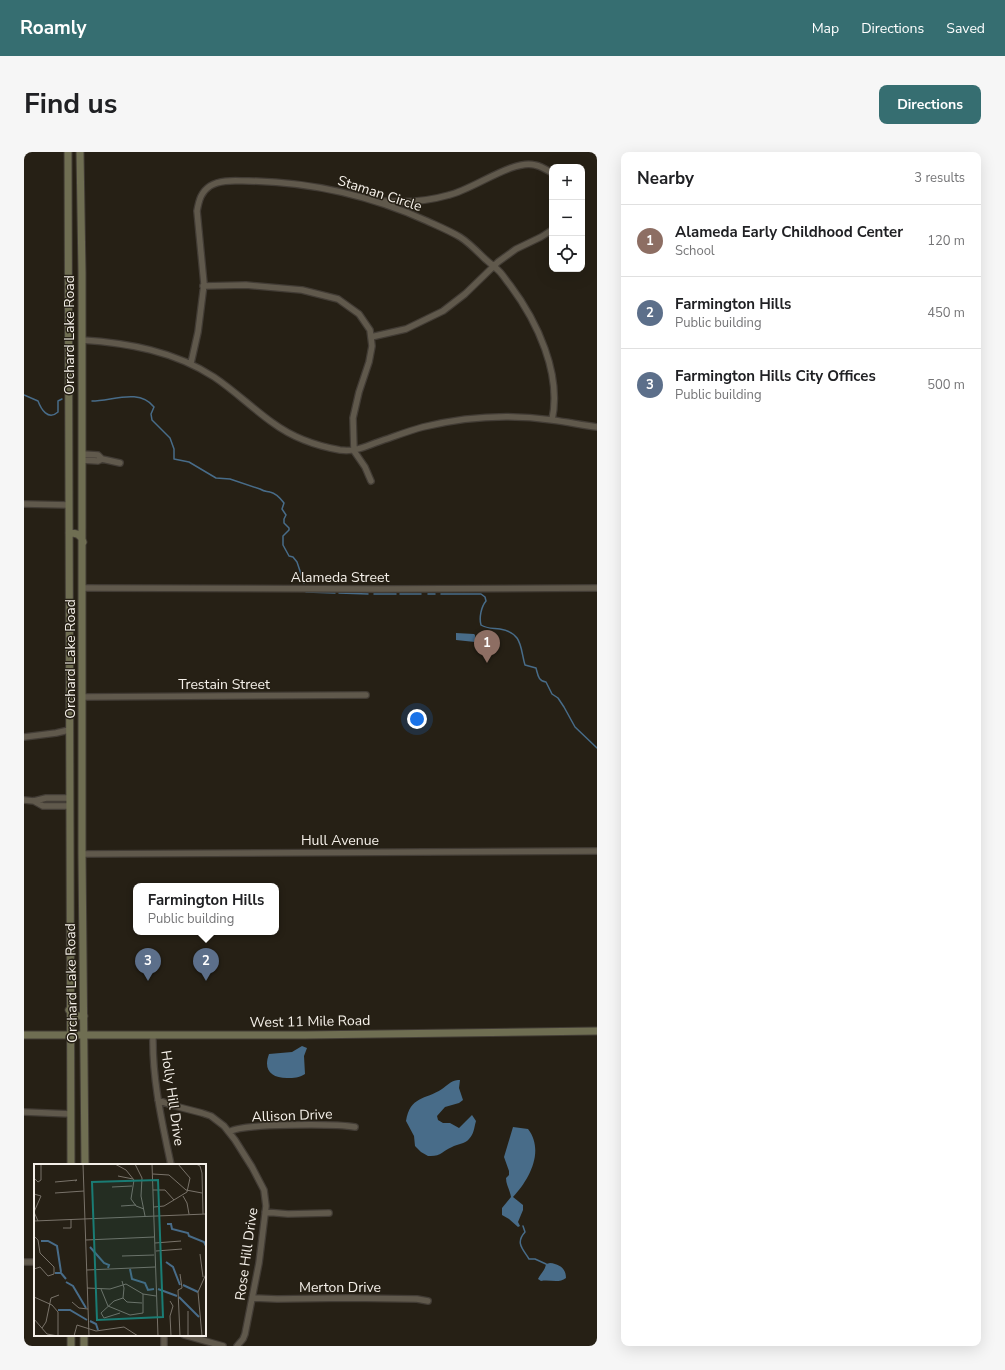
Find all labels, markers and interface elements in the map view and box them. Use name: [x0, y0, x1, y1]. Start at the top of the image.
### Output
text: Roamly: [20, 15, 87, 41]
text: Map: [812, 19, 839, 38]
text: Directions: [861, 19, 924, 38]
text: Saved: [946, 19, 985, 38]
text: Find us: [24, 85, 118, 123]
button: Directions: [879, 85, 981, 124]
map controls: [549, 164, 585, 272]
button: +: [549, 164, 585, 200]
text: Nearby: [637, 167, 694, 190]
text: 3 results: [914, 169, 965, 187]
street label: Staman Circle: [335, 171, 424, 216]
button: −: [549, 200, 585, 236]
text: Alameda Early Childhood Center: [675, 222, 903, 242]
text: 1: [646, 232, 654, 250]
text: 120 m: [927, 232, 965, 250]
button: locate: [549, 236, 585, 272]
text: School: [675, 242, 715, 260]
street label: Orchard Lake Road: [60, 275, 79, 395]
text: Farmington Hills: [675, 294, 791, 314]
text: 2: [646, 304, 654, 322]
text: 450 m: [927, 304, 965, 322]
text: Public building: [675, 314, 762, 332]
text: Farmington Hills City Offices: [675, 366, 876, 386]
text: 3: [646, 376, 654, 394]
text: 500 m: [927, 376, 965, 394]
text: Public building: [675, 386, 762, 404]
street label: Alameda Street: [291, 568, 389, 587]
street label: Orchard Lake Road: [61, 599, 80, 719]
pin: 1: [474, 630, 500, 663]
street label: Trestain Street: [178, 675, 270, 694]
your location: [407, 709, 427, 729]
street label: Hull Avenue: [301, 831, 379, 850]
popup: [133, 883, 279, 935]
text: Farmington Hills: [148, 890, 264, 910]
text: Public building: [148, 910, 234, 928]
street label: Orchard Lake Road: [61, 923, 82, 1043]
pin: 3: [135, 948, 161, 981]
pin: 2: [193, 948, 219, 981]
street label: West 11 Mile Road: [250, 1011, 370, 1032]
street label: Holly Hill Drive: [156, 1049, 189, 1147]
street label: Allison Drive: [251, 1105, 333, 1126]
inset map: [34, 1164, 206, 1336]
street label: Rose Hill Drive: [231, 1206, 262, 1302]
street label: Merton Drive: [299, 1278, 381, 1297]

